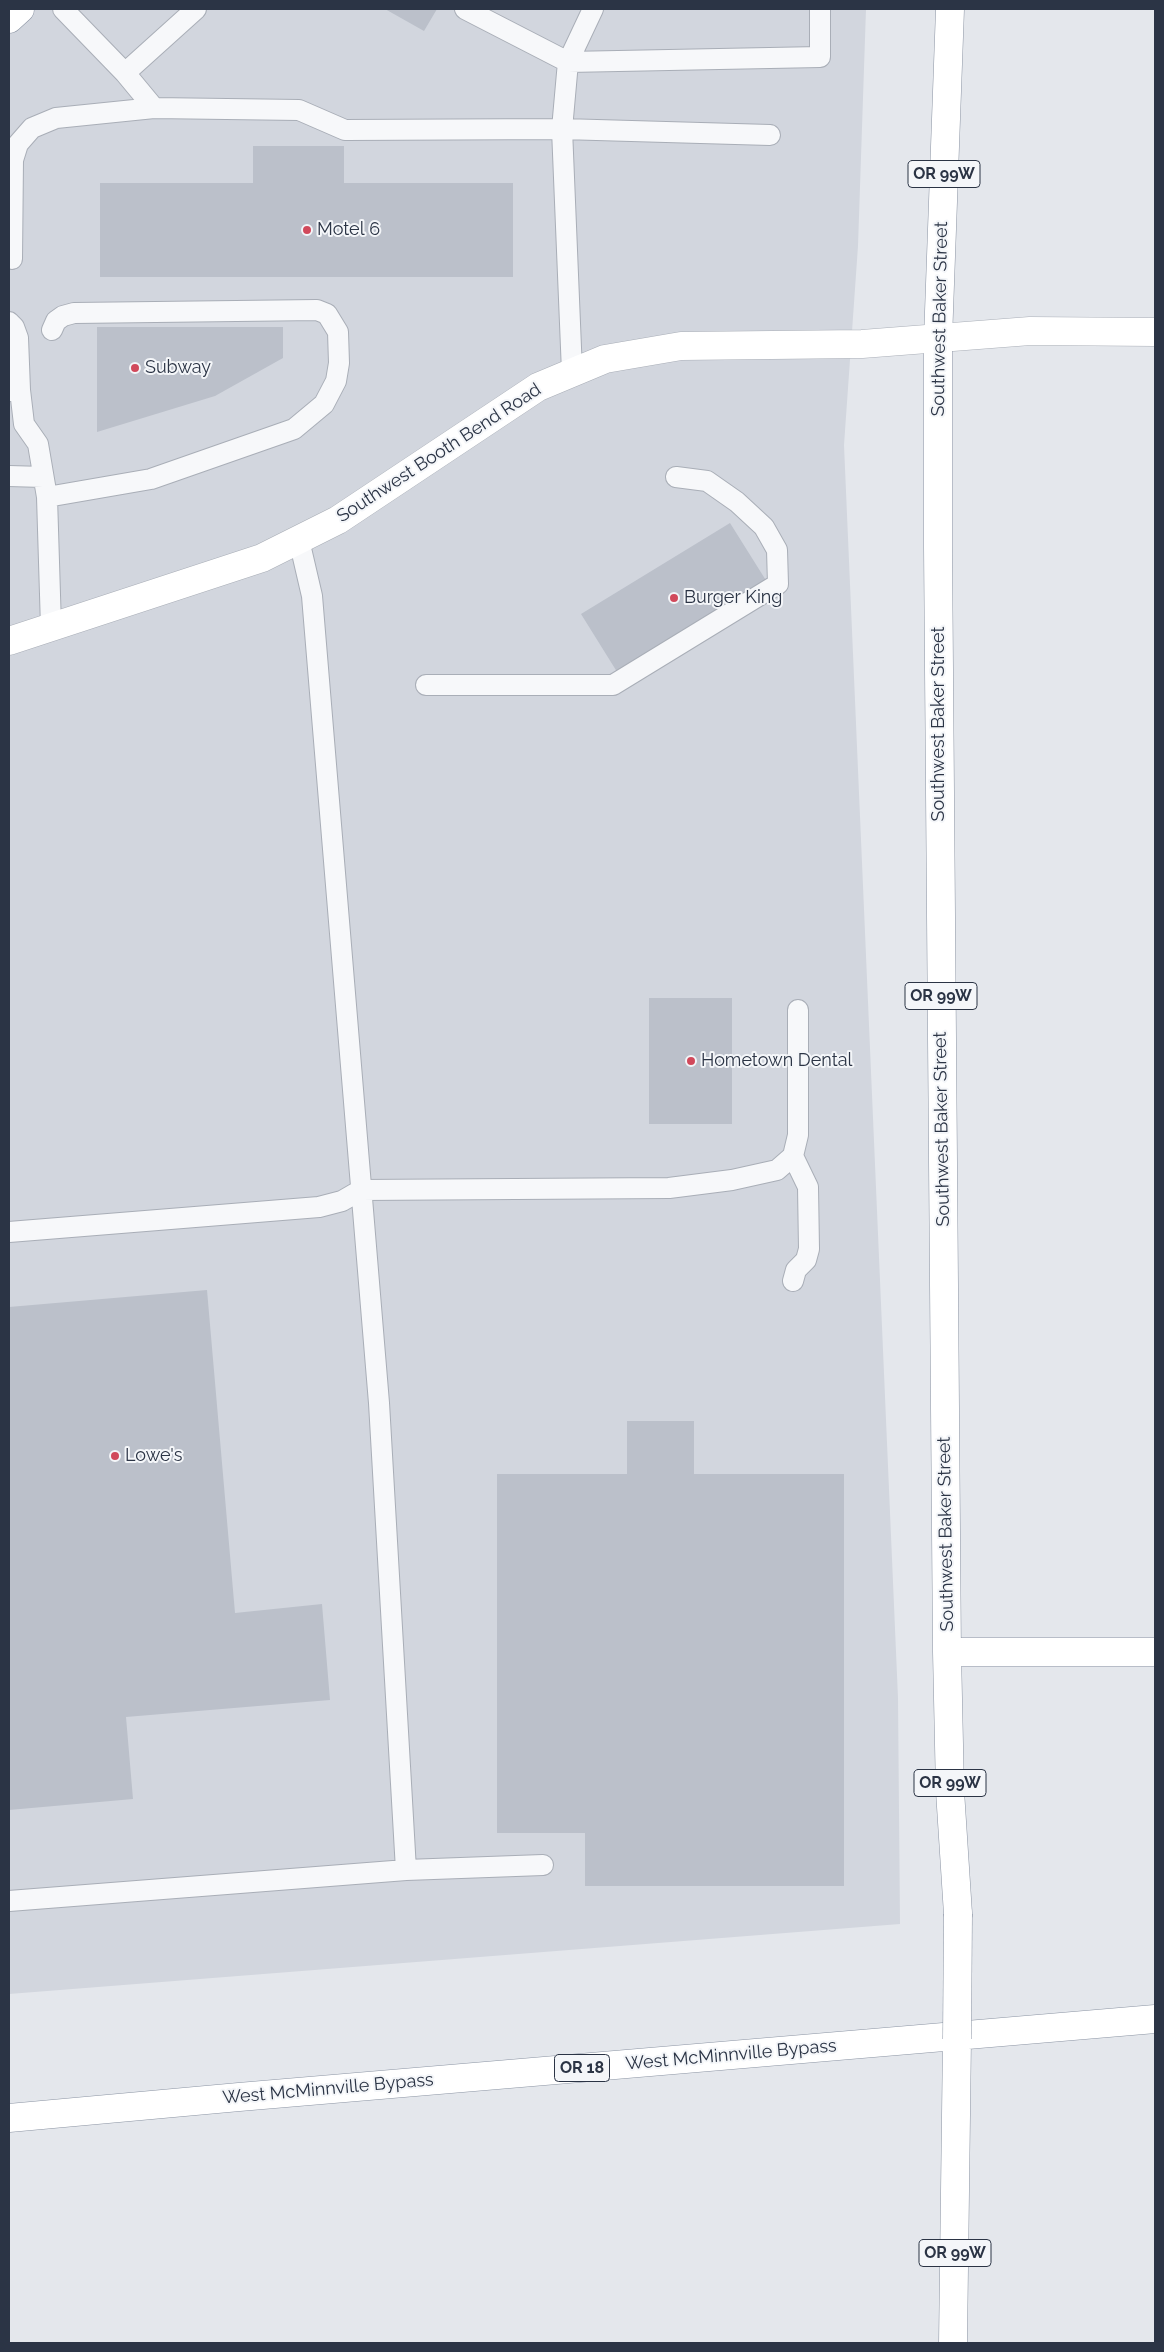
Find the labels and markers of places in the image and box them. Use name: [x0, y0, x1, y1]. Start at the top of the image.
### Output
place label: Motel 6: [317, 219, 380, 241]
marker: Motel 6: [301, 224, 313, 236]
place label: Subway: [145, 357, 211, 379]
marker: Subway: [129, 362, 141, 374]
place label: Burger King: [684, 587, 782, 609]
marker: Burger King: [668, 592, 680, 604]
place label: Hometown Dental: [701, 1050, 852, 1072]
marker: Hometown Dental: [685, 1055, 697, 1067]
place label: Lowe's: [125, 1445, 182, 1467]
marker: Lowe's: [109, 1450, 121, 1462]

